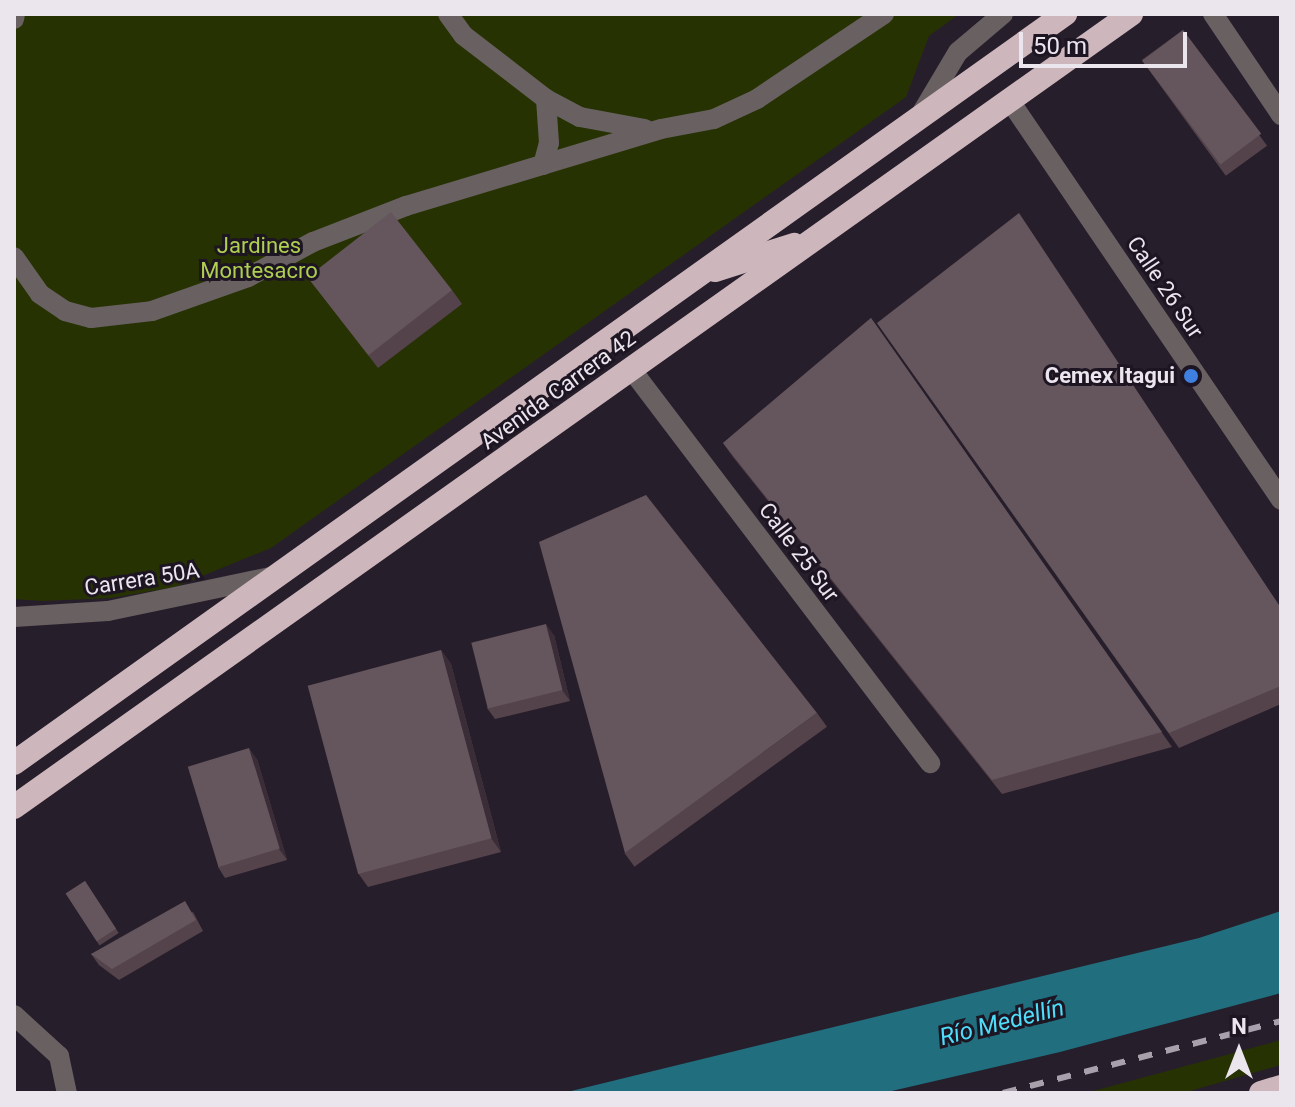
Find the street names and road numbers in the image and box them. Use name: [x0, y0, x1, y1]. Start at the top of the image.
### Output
street label: Calle 26 Sur: [1121, 231, 1209, 343]
street label: Avenida Carrera 42: [475, 325, 641, 455]
street label: Calle 25 Sur: [753, 497, 845, 607]
street label: Carrera 50A: [83, 557, 201, 601]

